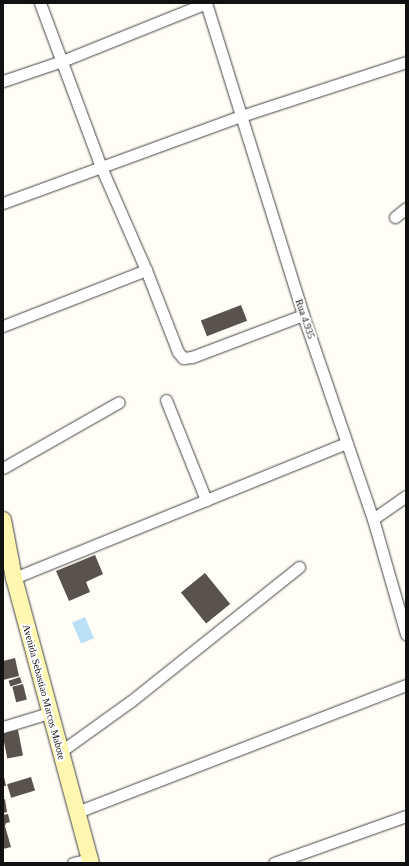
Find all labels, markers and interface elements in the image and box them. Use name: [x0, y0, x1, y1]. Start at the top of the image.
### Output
street label: Rua 4.935: [293, 298, 317, 340]
street label: Avenida Sebastiao Marcos Mabote: [20, 623, 68, 761]

